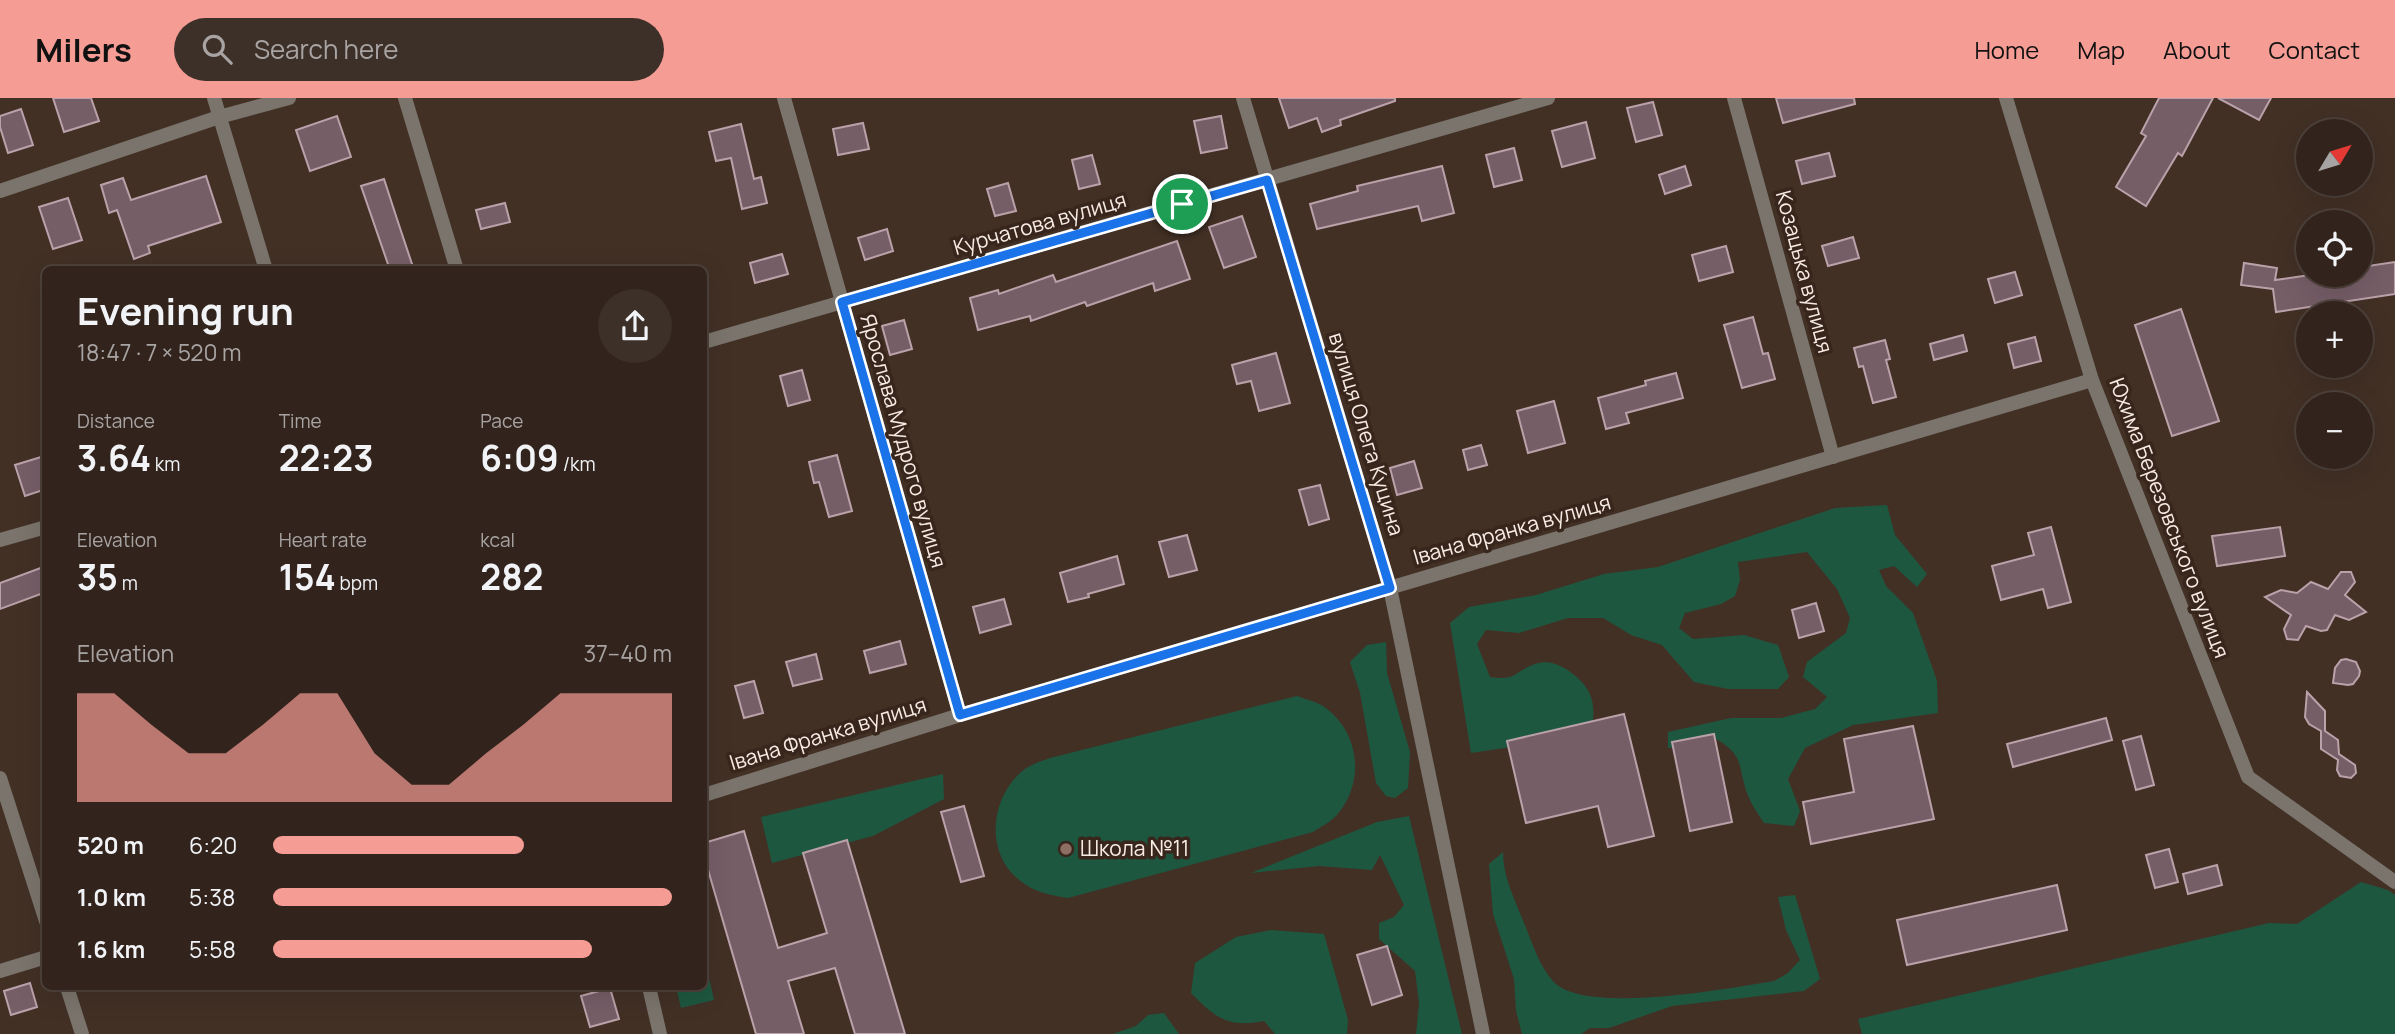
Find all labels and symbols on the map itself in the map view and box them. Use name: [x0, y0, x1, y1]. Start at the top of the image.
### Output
north arrow: [2296, 119, 2373, 196]
pin: [1152, 174, 1212, 234]
street label: Курчатова вулиця: [950, 185, 1129, 261]
street label: Козацька вулиця: [1770, 187, 1840, 356]
street label: Ярослава Мудрого вулиця: [854, 311, 954, 571]
street label: вулиця Олега Куцина: [1323, 329, 1411, 539]
street label: Юхима Березовського вулиця: [2103, 374, 2236, 662]
street label: Івана Франка вулиця: [1410, 487, 1614, 571]
street label: Івана Франка вулиця: [726, 690, 929, 776]
place label: Школа №11: [1080, 834, 1189, 862]
marker: Школа №11: [1058, 841, 1074, 857]

